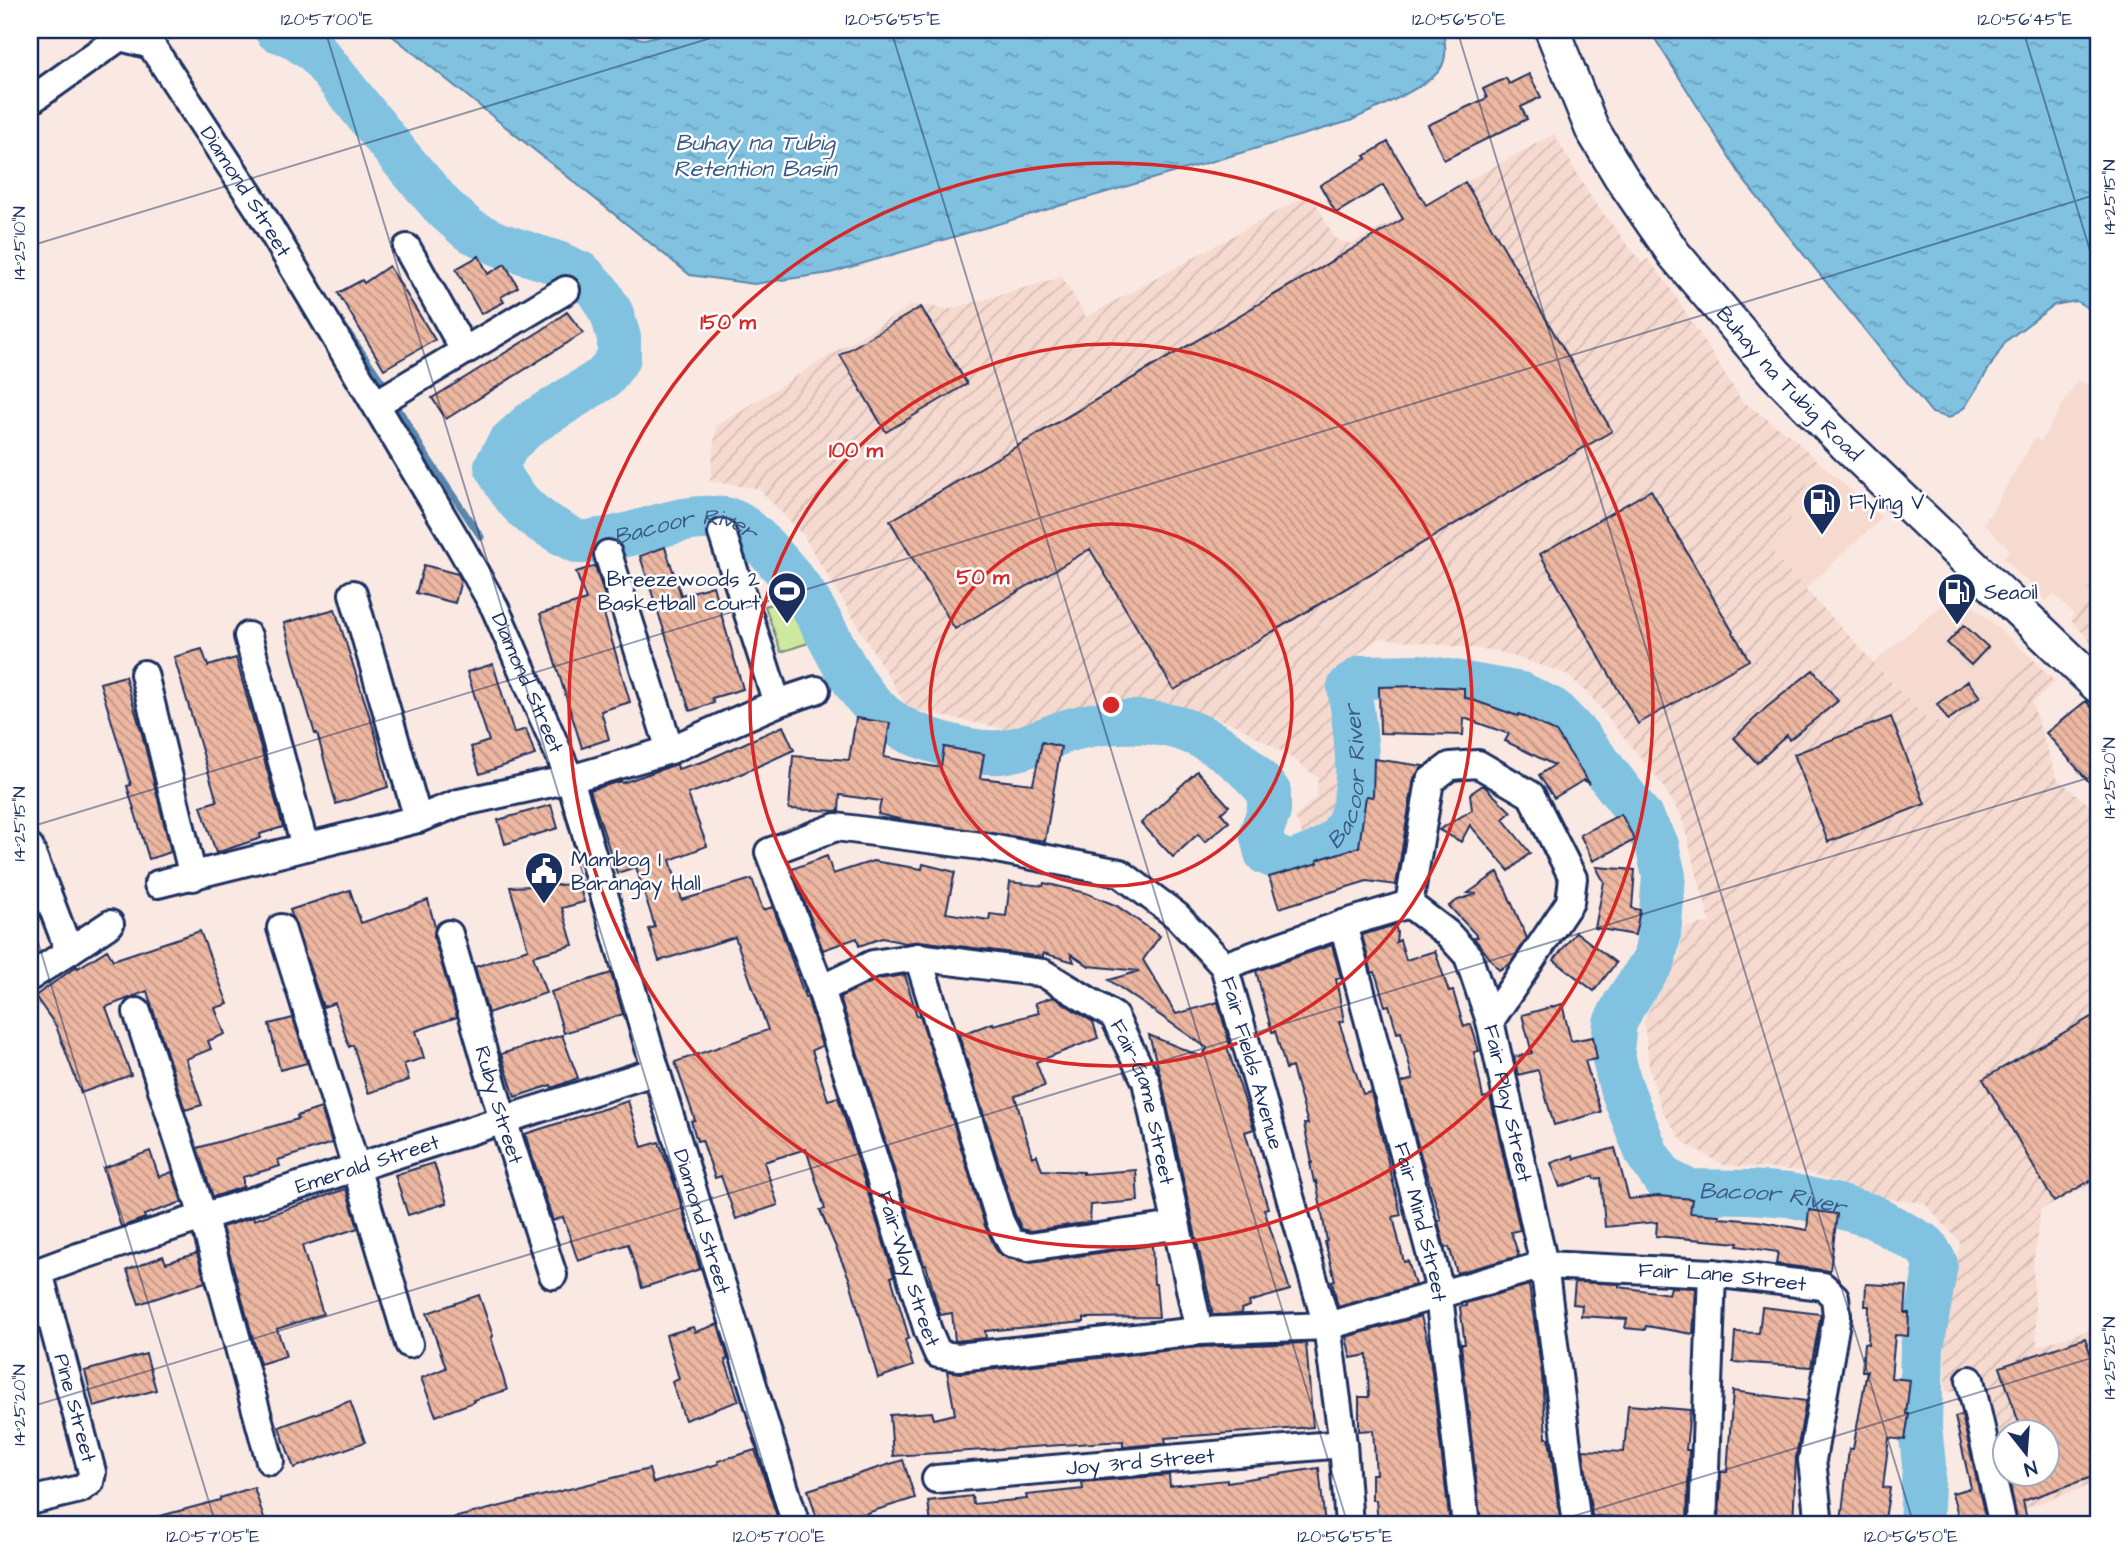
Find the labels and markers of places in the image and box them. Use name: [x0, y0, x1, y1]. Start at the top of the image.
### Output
fuel station icon: Flying V: [1801, 481, 1843, 536]
place label: Flying V: [1849, 488, 1924, 519]
place label: Breezewoods 2 Basketball court: [598, 565, 760, 618]
sports icon: Breezewoods 2 Basketball court: [766, 570, 808, 625]
fuel station icon: Seaoil: [1936, 571, 1978, 626]
place label: Seaoil: [1984, 578, 2038, 607]
centre of rings: [1099, 693, 1123, 717]
place label: Mambog I Barangay Hall: [571, 845, 701, 900]
public building icon: Mambog I Barangay Hall: [523, 850, 565, 905]

